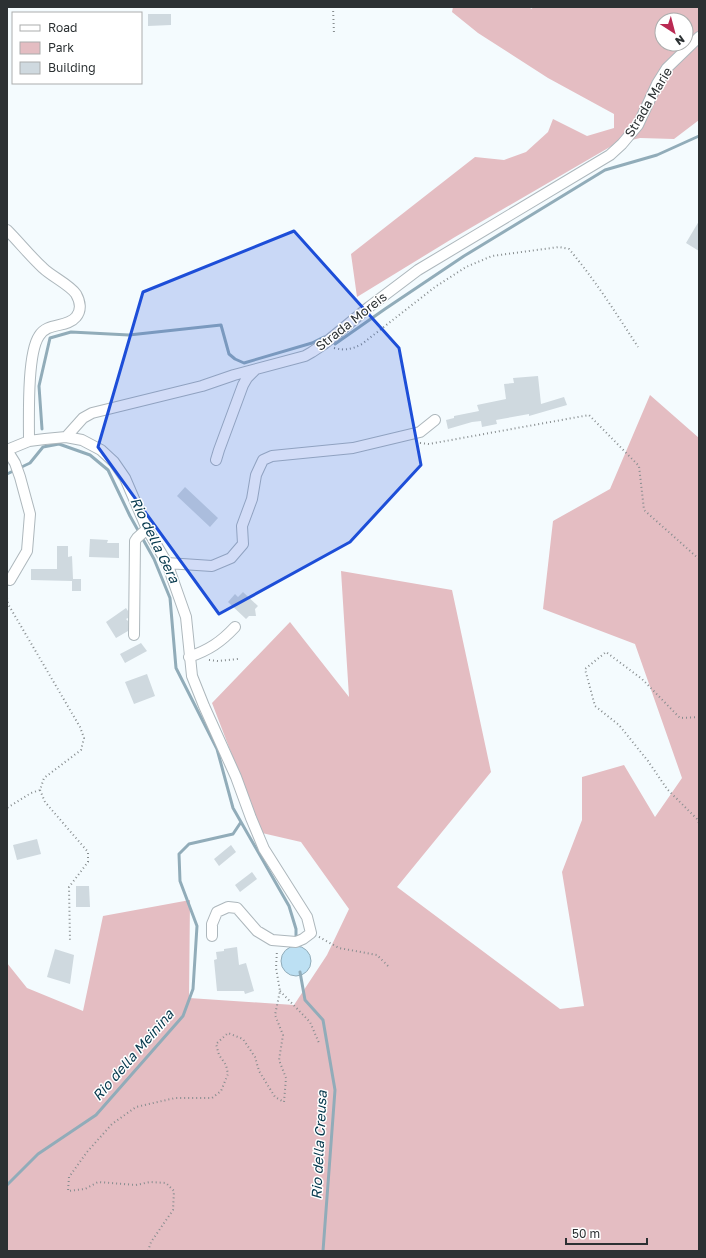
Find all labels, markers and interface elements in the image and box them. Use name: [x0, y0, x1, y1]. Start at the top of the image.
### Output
legend: [12, 12, 142, 84]
north arrow: [654, 12, 694, 52]
text: Road: [48, 20, 77, 35]
text: N: [673, 33, 687, 48]
text: Park: [48, 40, 74, 55]
text: Building: [48, 60, 96, 75]
street label: Strada Marie: [621, 64, 675, 140]
street label: Strada Moreis: [312, 288, 390, 354]
water label: Rio della Gera: [127, 494, 184, 586]
water label: Rio della Meinina: [88, 1005, 177, 1104]
water label: Rio della Creusa: [307, 1089, 330, 1200]
scale bar: [566, 1220, 647, 1246]
text: 50 m: [572, 1226, 600, 1241]

